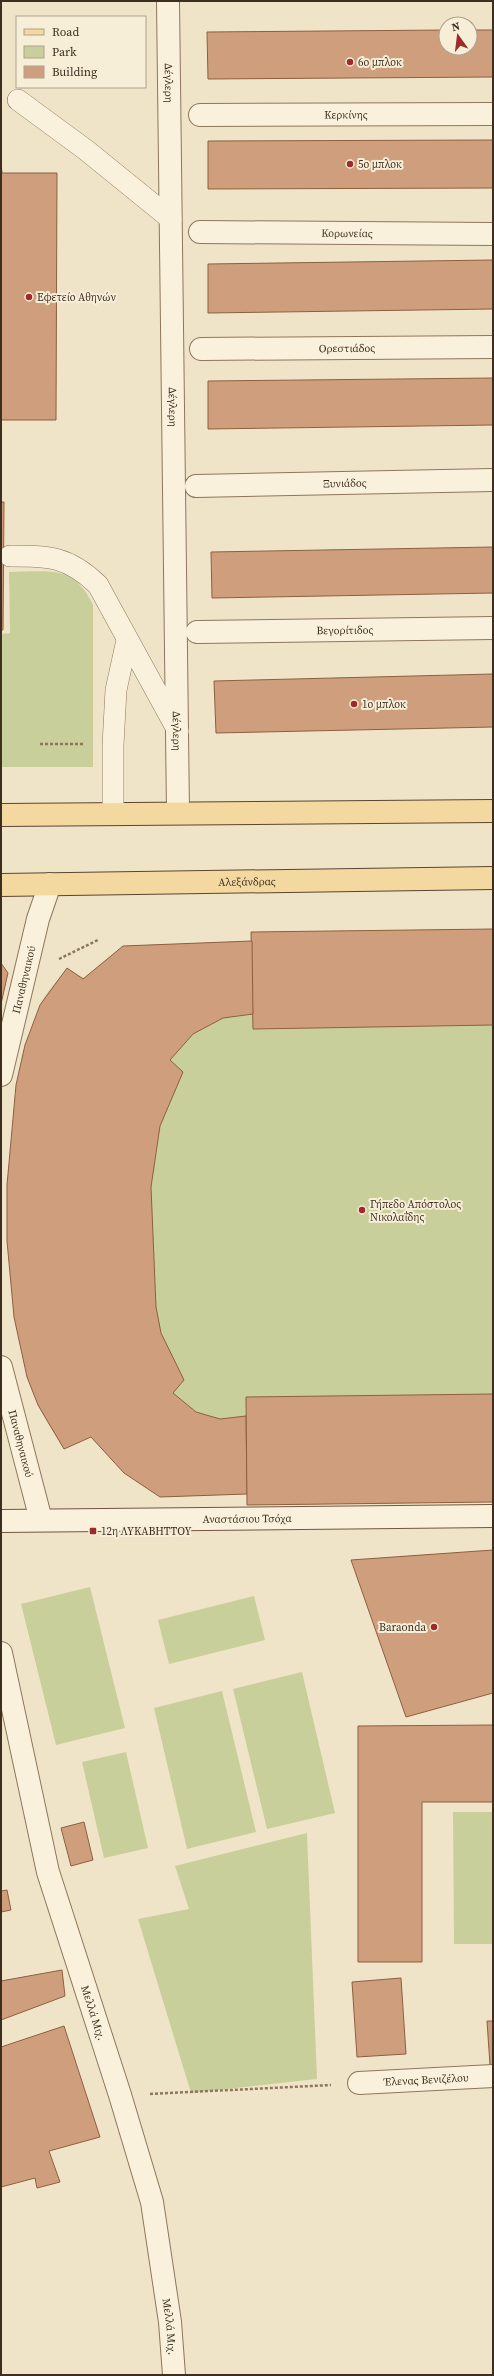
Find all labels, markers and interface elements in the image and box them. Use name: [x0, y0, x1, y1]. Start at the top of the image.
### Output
legend: [16, 16, 146, 88]
north arrow: [438, 16, 478, 56]
text: N: [450, 19, 461, 35]
text: Road: [52, 24, 79, 40]
text: Park: [52, 44, 77, 60]
place label: 6ο μπλοκ: [358, 55, 402, 70]
marker: 6ο μπλοκ: [345, 57, 355, 67]
street label: Δέγλερη: [161, 63, 176, 103]
text: Building: [52, 64, 97, 80]
street label: Κερκίνης: [324, 107, 368, 123]
place label: 5ο μπλοκ: [358, 157, 402, 172]
marker: 5ο μπλοκ: [345, 159, 355, 169]
street label: Κορωνείας: [321, 226, 373, 241]
place label: Εφετείο Αθηνών: [37, 290, 116, 305]
marker: Εφετείο Αθηνών: [24, 292, 34, 302]
street label: Ορεστιάδος: [319, 341, 375, 356]
street label: Δέγλερη: [165, 387, 180, 427]
street label: Ξυνιάδος: [323, 476, 367, 491]
street label: Βεγορίτιδος: [316, 623, 374, 638]
place label: 1ο μπλοκ: [362, 697, 406, 712]
marker: 1ο μπλοκ: [349, 699, 359, 709]
street label: Δέγλερη: [169, 711, 184, 751]
street label: Αλεξάνδρας: [218, 874, 276, 890]
street label: Παναθηναικού: [9, 944, 39, 1015]
place label: Γήπεδο Απόστολος Νικολαΐδης: [370, 1197, 461, 1225]
marker: Γήπεδο Απόστολος Νικολαΐδης: [357, 1205, 367, 1215]
street label: Παναθηναικού: [4, 1408, 37, 1479]
street label: Αναστάσιου Τσόχα: [202, 1511, 292, 1527]
place label: 12η ΛΥΚΑΒΗΤΤΟΥ: [101, 1524, 191, 1539]
marker: 12η ΛΥΚΑΒΗΤΤΟΥ: [88, 1526, 98, 1536]
place label: Baraonda: [379, 1620, 426, 1635]
marker: Baraonda: [429, 1622, 439, 1632]
street label: Μελλά Μιχ.: [77, 1984, 109, 2042]
street label: Έλενας Βενιζέλου: [382, 2070, 469, 2090]
street label: Μελλά Μιχ.: [159, 2297, 179, 2356]

